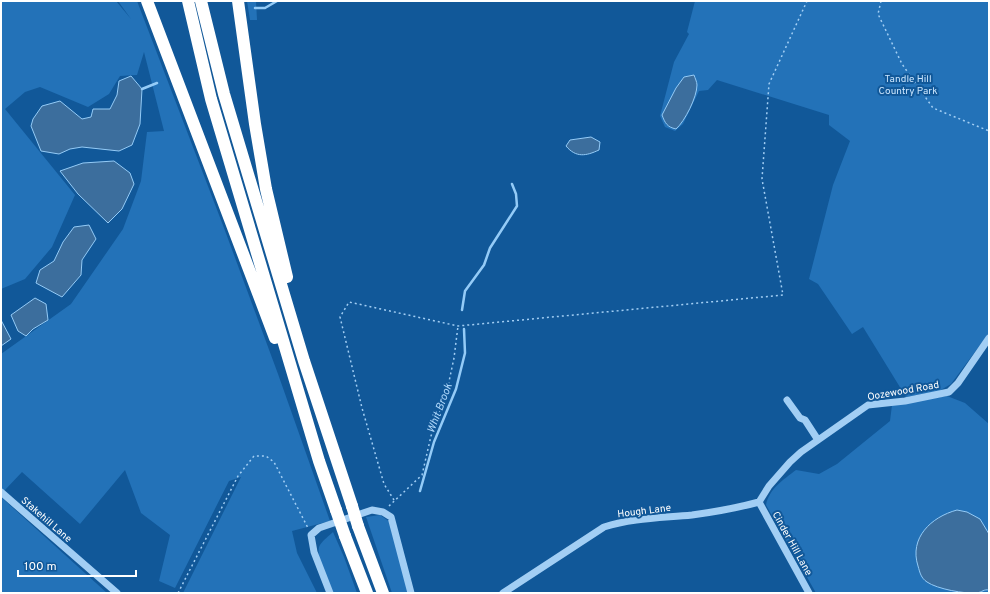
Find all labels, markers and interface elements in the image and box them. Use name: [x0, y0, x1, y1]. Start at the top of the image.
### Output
park label: Tandle Hill Country Park: [879, 73, 937, 98]
street label: Oozewood Road: [866, 379, 940, 404]
water label: Whit Brook: [424, 381, 456, 435]
street label: Stakehill Lane: [18, 495, 74, 546]
street label: Hough Lane: [617, 502, 672, 521]
street label: Cinder Hill Lane: [769, 509, 815, 578]
scale bar: [18, 552, 136, 578]
text: 100 m: [24, 559, 57, 575]

